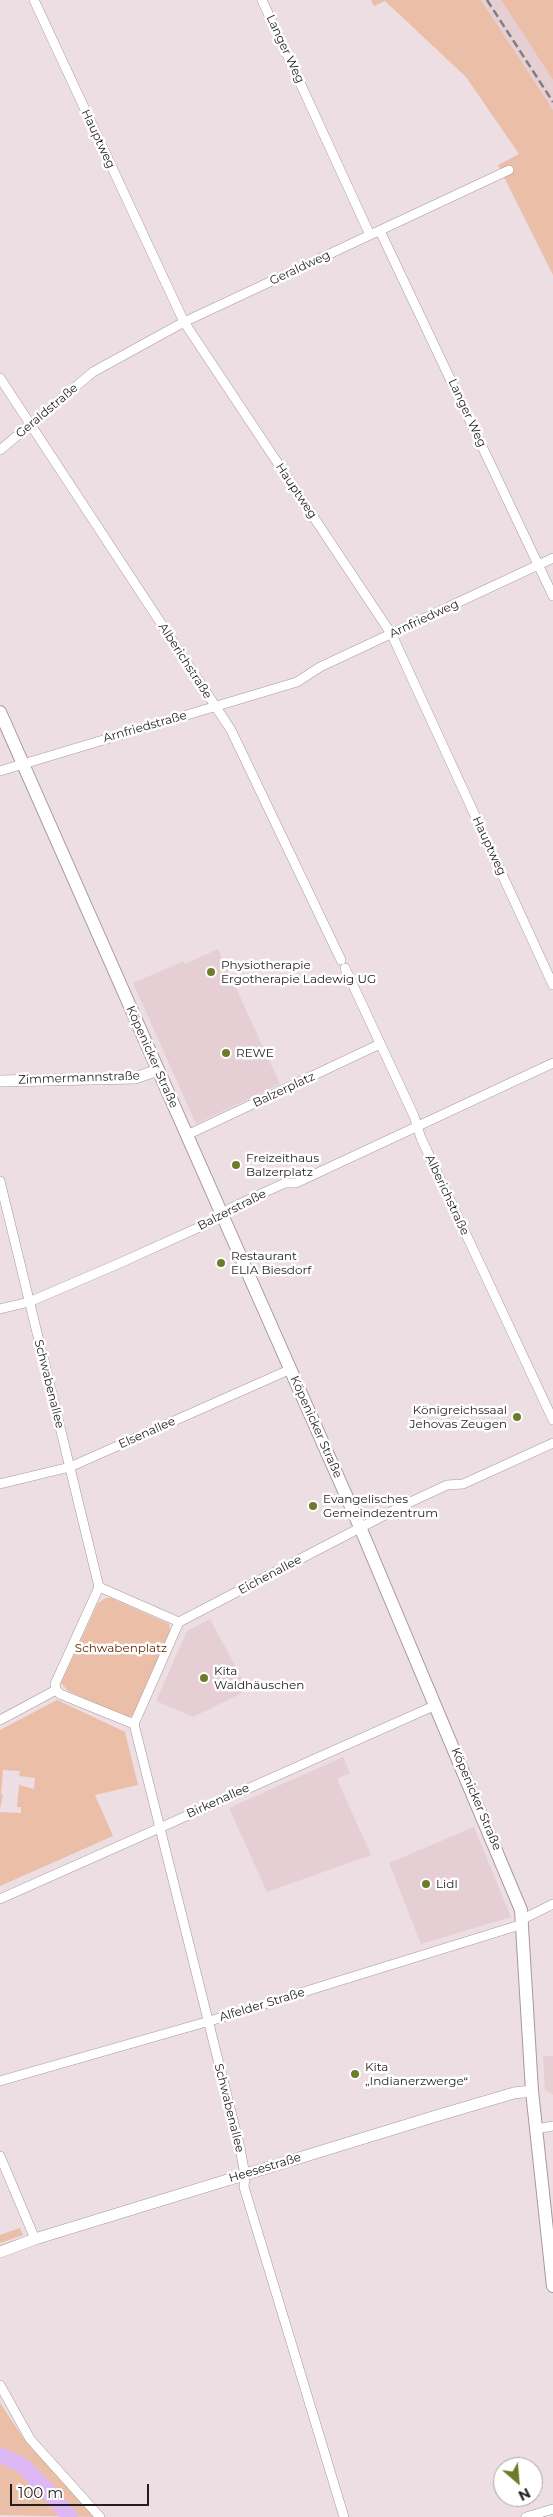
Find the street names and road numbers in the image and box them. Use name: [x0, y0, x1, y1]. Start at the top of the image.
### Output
street label: Langer Weg: [263, 13, 307, 85]
street label: Hauptweg: [78, 107, 118, 171]
street label: Geraldweg: [267, 248, 333, 288]
street label: Langer Weg: [445, 377, 489, 449]
street label: Geraldstraße: [13, 381, 81, 441]
street label: Hauptweg: [272, 461, 320, 521]
street label: Arnfriedweg: [387, 597, 461, 641]
street label: Alberichstraße: [155, 620, 215, 702]
street label: Arnfriedstraße: [102, 708, 188, 746]
street label: Hauptweg: [469, 814, 509, 878]
street label: Köpenicker Straße: [123, 1004, 181, 1110]
street label: Zimmermannstraße: [18, 1069, 140, 1087]
street label: Balzerplatz: [251, 1069, 317, 1111]
street label: Alberichstraße: [422, 1152, 472, 1238]
street label: Balzerstraße: [195, 1187, 269, 1233]
street label: Schwabenallee: [31, 1338, 67, 1430]
street label: Köpenicker Straße: [287, 1374, 345, 1480]
street label: Elsenallee: [116, 1414, 178, 1452]
street label: Eichenallee: [236, 1552, 304, 1598]
street label: Köpenicker Straße: [448, 1745, 504, 1853]
street label: Birkenallee: [184, 1781, 252, 1821]
street label: Alfelder Straße: [218, 1985, 306, 2025]
street label: Schwabenallee: [211, 2062, 247, 2154]
street label: Heesestraße: [227, 2150, 303, 2186]

